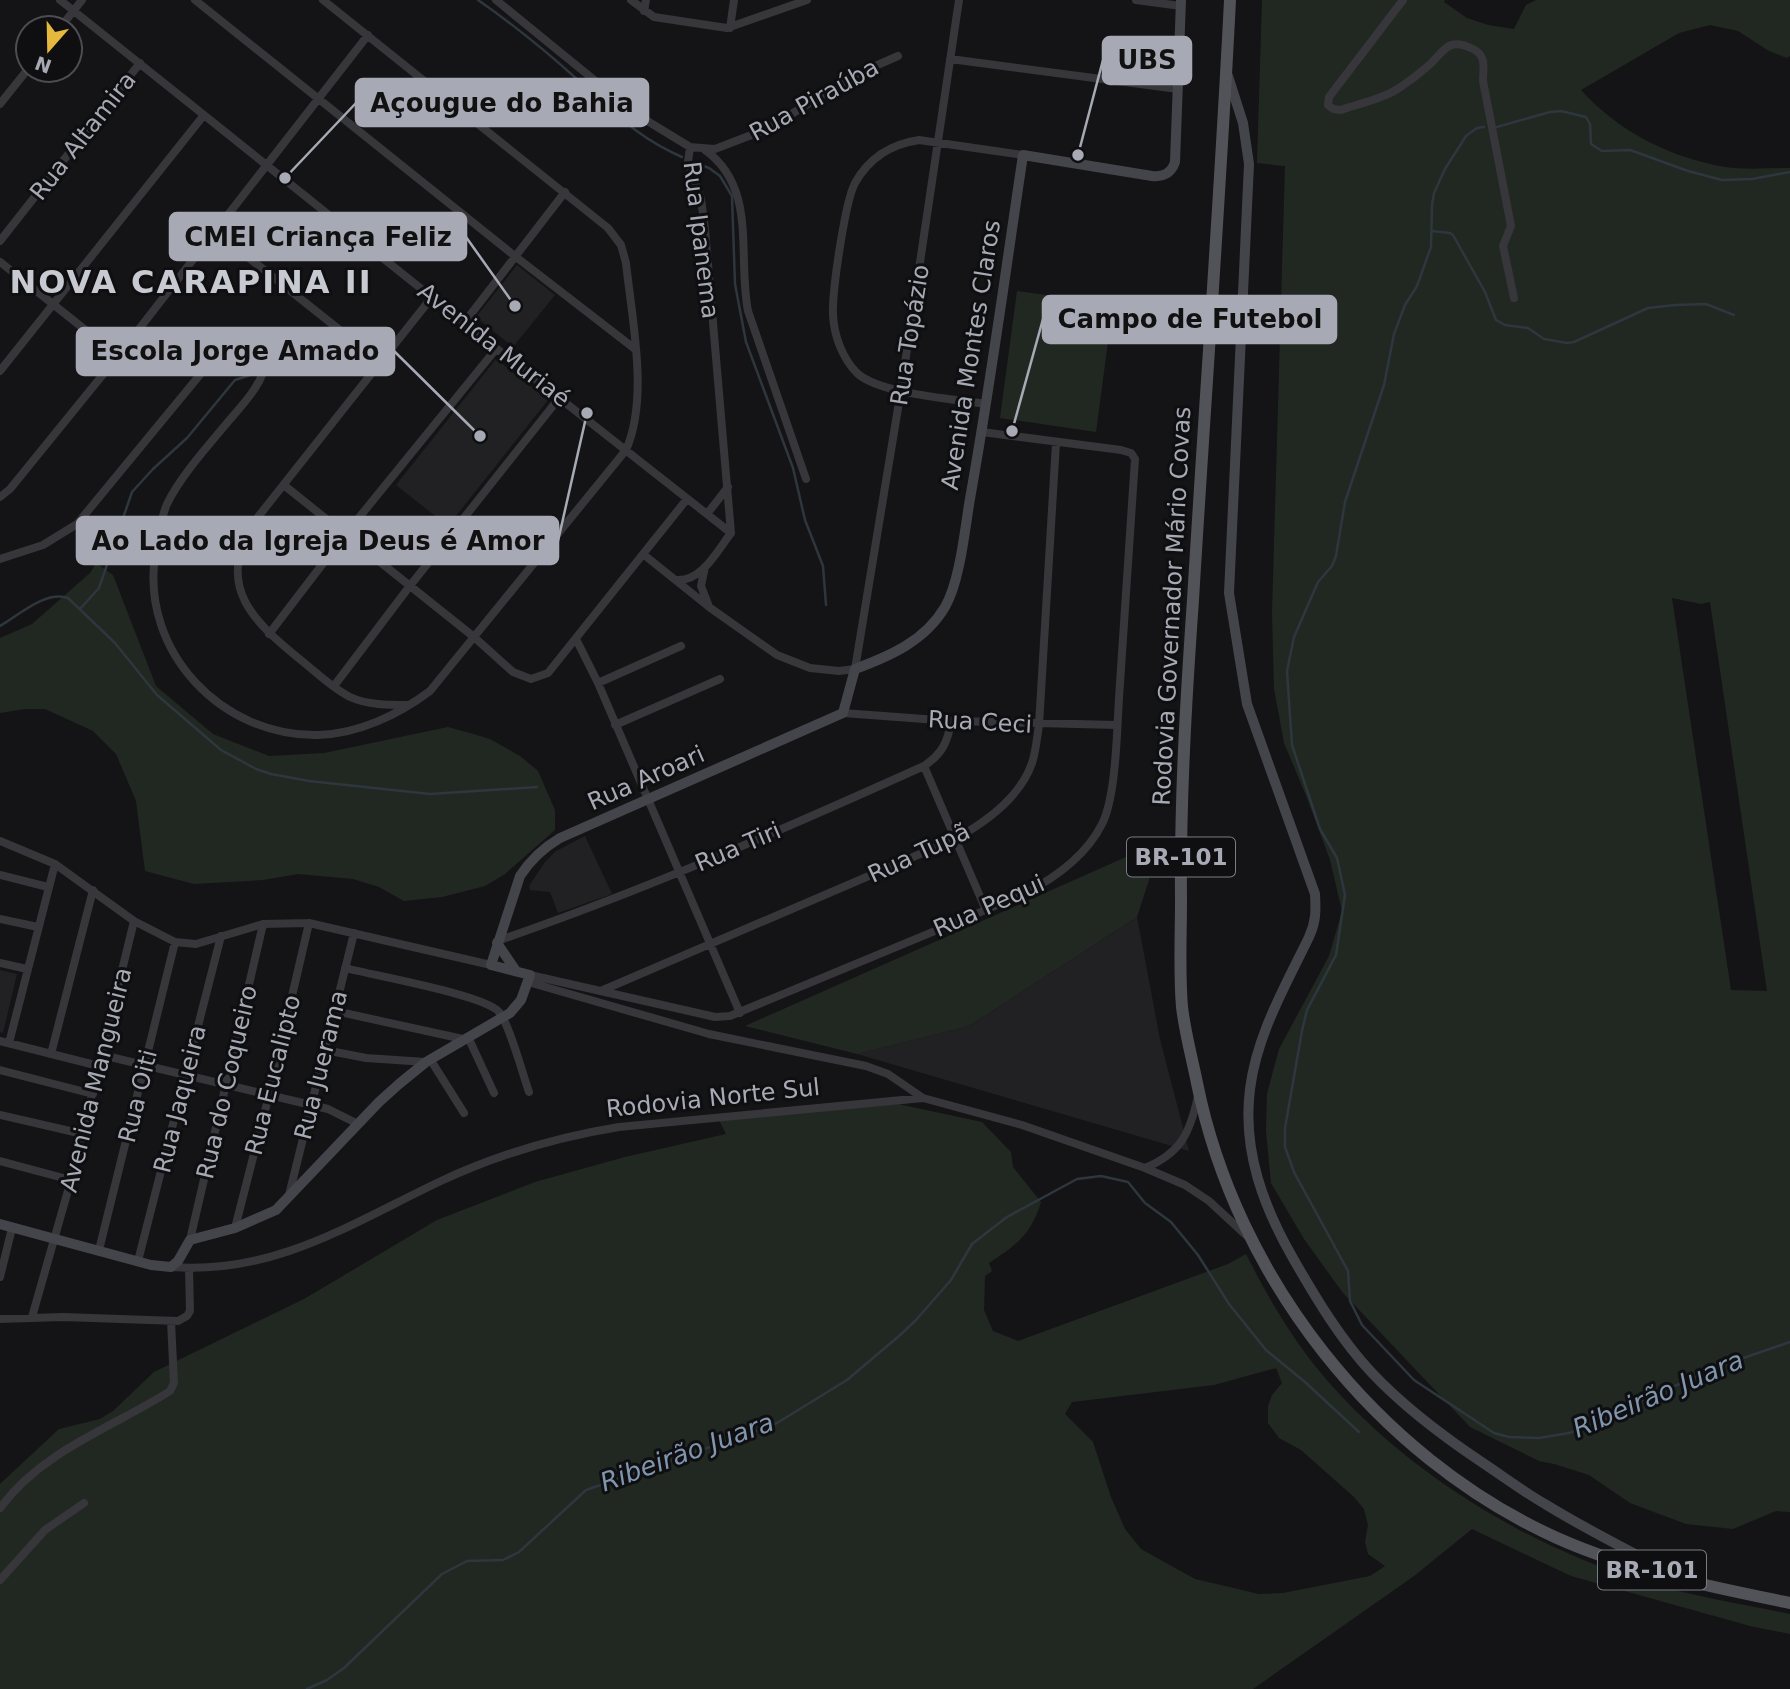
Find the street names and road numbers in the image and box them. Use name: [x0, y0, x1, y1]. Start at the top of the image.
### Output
street label: Rua Piraúba: [744, 53, 884, 147]
street label: Rua Altamira: [24, 66, 142, 206]
street label: Rua Ipanema: [677, 160, 725, 320]
street label: Avenida Montes Claros: [936, 218, 1006, 492]
street label: Rua Topázio: [885, 263, 935, 407]
street label: Avenida Muriaé: [412, 277, 576, 413]
street label: Rodovia Governador Mário Covas: [1148, 406, 1196, 806]
street label: Rua Ceci: [927, 705, 1033, 739]
street label: Rua Aroari: [583, 740, 709, 816]
street label: Rua Tiri: [691, 816, 785, 878]
street label: Rua Tupã: [864, 817, 974, 889]
road number: BR-101: [1127, 838, 1235, 876]
street label: Rua Pequi: [929, 869, 1049, 943]
street label: Avenida Mangueira: [55, 965, 137, 1195]
street label: Rua do Coqueiro: [191, 982, 263, 1182]
street label: Rua Juerama: [289, 987, 353, 1143]
street label: Rua Eucalipto: [240, 992, 306, 1158]
street label: Rua Jaqueira: [148, 1022, 212, 1176]
street label: Rua Oiti: [113, 1047, 163, 1145]
street label: Rodovia Norte Sul: [605, 1073, 821, 1123]
road number: BR-101: [1598, 1550, 1706, 1590]

